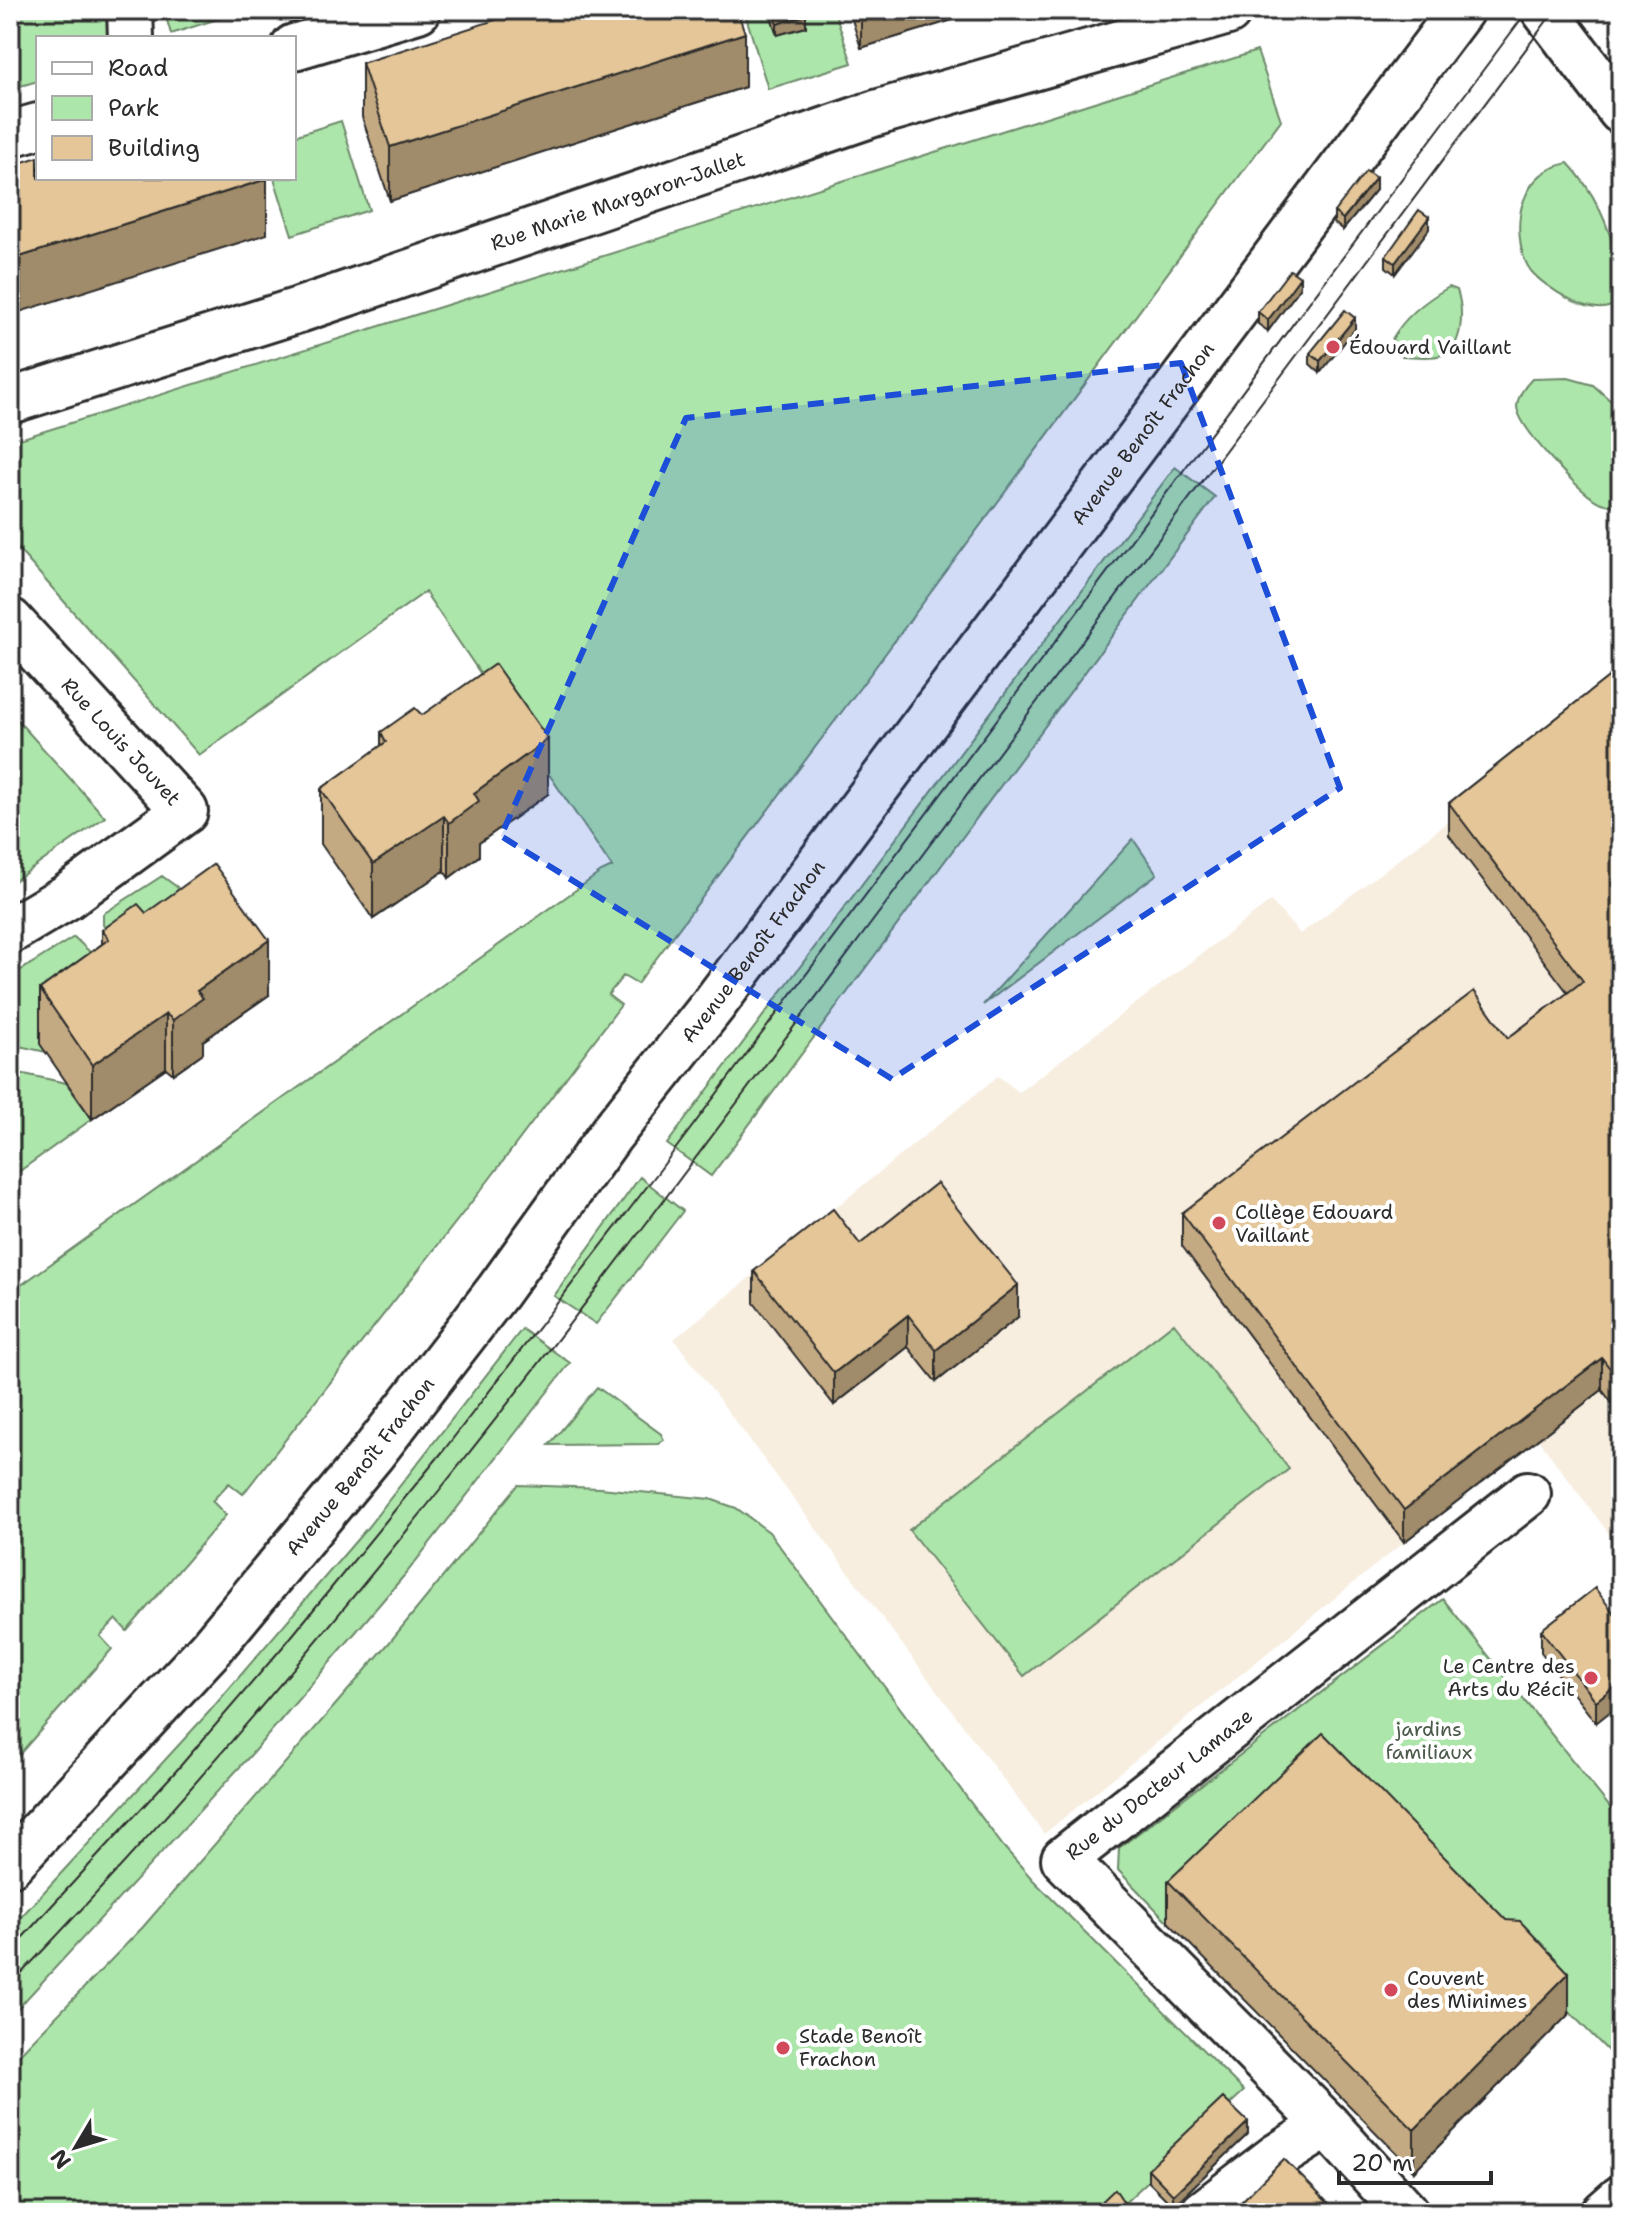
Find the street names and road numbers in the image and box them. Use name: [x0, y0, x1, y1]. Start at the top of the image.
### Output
street label: Rue Marie Margaron-Jallet: [487, 146, 748, 257]
street label: Avenue Benoît Frachon: [1065, 337, 1220, 530]
street label: Rue Louis Jouvet: [56, 672, 186, 811]
street label: Avenue Benoît Frachon: [675, 855, 831, 1048]
street label: Avenue Benoît Frachon: [280, 1372, 440, 1561]
street label: Rue du Docteur Lamaze: [1060, 1703, 1258, 1866]

